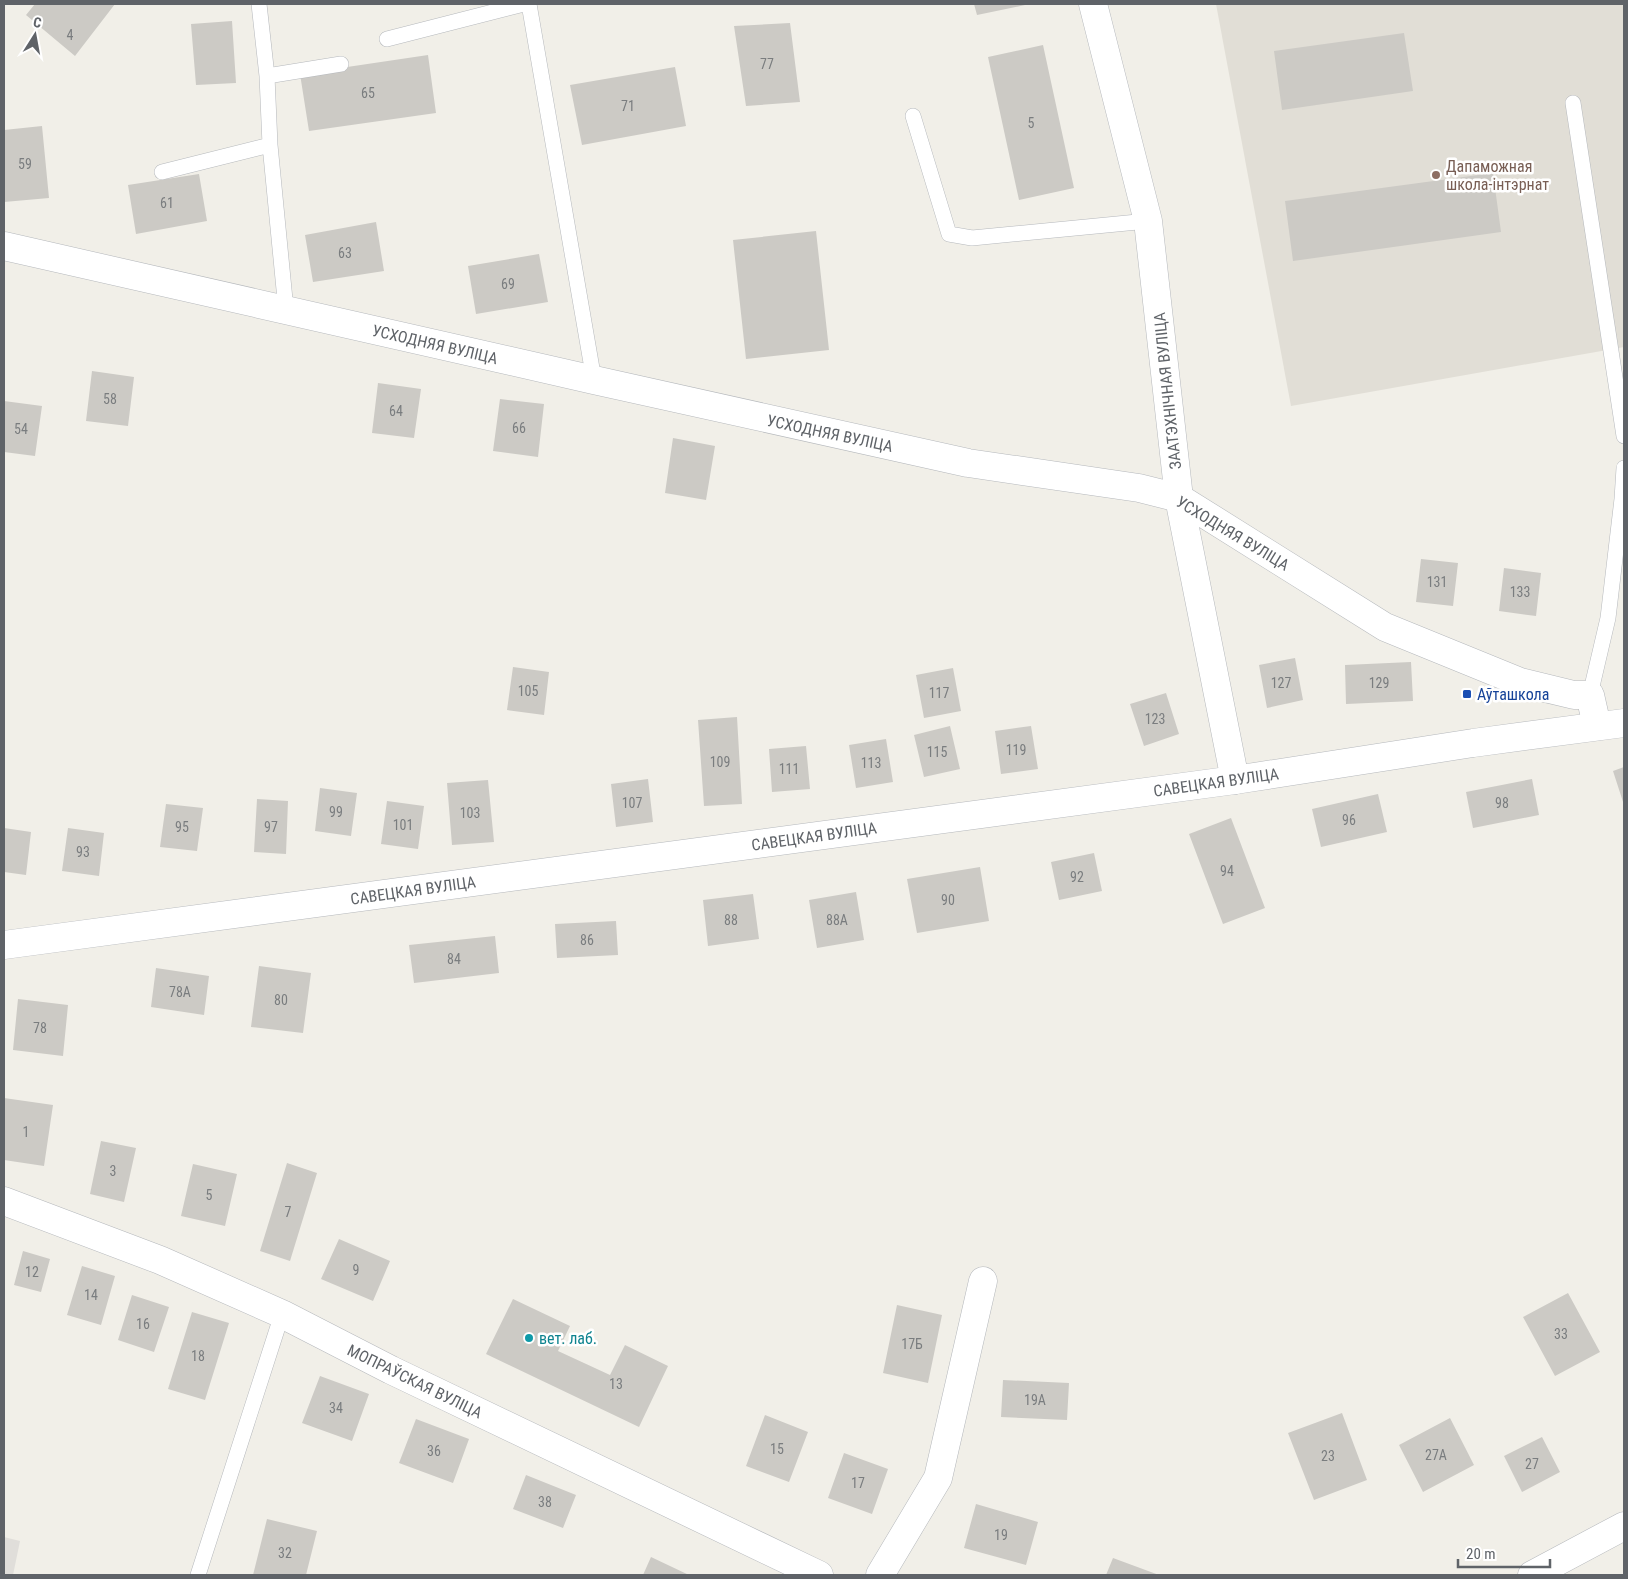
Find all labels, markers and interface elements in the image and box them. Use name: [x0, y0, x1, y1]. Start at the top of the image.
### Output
north arrow: [10, 10, 60, 60]
text: С: [32, 14, 43, 31]
house number: 4: [67, 27, 74, 43]
house number: 77: [760, 56, 774, 72]
house number: 65: [361, 85, 375, 101]
house number: 71: [621, 98, 635, 114]
house number: 5: [1028, 115, 1035, 131]
house number: 59: [18, 156, 32, 172]
place label: Дапаможная школа-інтэрнат: [1446, 157, 1549, 194]
marker: Дапаможная школа-інтэрнат: [1430, 169, 1442, 181]
house number: 61: [160, 195, 174, 211]
house number: 63: [338, 245, 352, 261]
house number: 69: [501, 276, 515, 292]
street label: ЗААТЭХНІЧНАЯ ВУЛІЦА: [1150, 311, 1185, 470]
street label: УСХОДНЯЯ ВУЛІЦА: [370, 321, 499, 368]
house number: 58: [103, 391, 117, 407]
house number: 64: [389, 403, 403, 419]
street label: УСХОДНЯЯ ВУЛІЦА: [765, 411, 895, 456]
house number: 66: [512, 420, 526, 436]
house number: 54: [14, 421, 28, 437]
street label: УСХОДНЯЯ ВУЛІЦА: [1173, 492, 1293, 575]
house number: 131: [1427, 574, 1447, 590]
house number: 133: [1510, 584, 1530, 600]
house number: 127: [1271, 675, 1291, 691]
house number: 129: [1369, 675, 1389, 691]
house number: 105: [518, 683, 538, 699]
house number: 117: [929, 685, 949, 701]
place label: Аўташкола: [1477, 685, 1549, 704]
marker: Аўташкола: [1461, 688, 1473, 700]
house number: 123: [1145, 711, 1165, 727]
house number: 119: [1006, 742, 1026, 758]
house number: 115: [927, 744, 947, 760]
house number: 109: [710, 754, 730, 770]
house number: 113: [861, 755, 881, 771]
house number: 111: [779, 761, 799, 777]
street label: САВЕЦКАЯ ВУЛІЦА: [1152, 764, 1280, 801]
house number: 107: [622, 795, 642, 811]
house number: 98: [1495, 795, 1509, 811]
house number: 99: [329, 804, 343, 820]
house number: 103: [460, 805, 480, 821]
house number: 96: [1342, 812, 1356, 828]
house number: 101: [393, 817, 413, 833]
street label: САВЕЦКАЯ ВУЛІЦА: [750, 818, 878, 855]
house number: 95: [175, 819, 189, 835]
house number: 97: [264, 819, 278, 835]
house number: 93: [76, 844, 90, 860]
house number: 94: [1220, 863, 1234, 879]
house number: 92: [1070, 869, 1084, 885]
street label: САВЕЦКАЯ ВУЛІЦА: [349, 872, 477, 909]
house number: 90: [941, 892, 955, 908]
house number: 88: [724, 912, 738, 928]
house number: 88А: [826, 912, 848, 928]
house number: 86: [580, 932, 594, 948]
house number: 84: [447, 951, 461, 967]
house number: 78А: [169, 984, 191, 1000]
house number: 80: [274, 992, 288, 1008]
house number: 78: [33, 1020, 47, 1036]
house number: 1: [23, 1124, 29, 1140]
house number: 3: [110, 1163, 116, 1179]
house number: 5: [206, 1187, 213, 1203]
house number: 7: [285, 1204, 292, 1220]
house number: 9: [353, 1262, 359, 1278]
house number: 12: [25, 1264, 39, 1280]
house number: 14: [84, 1287, 98, 1303]
house number: 16: [136, 1316, 150, 1332]
house number: 33: [1554, 1326, 1568, 1342]
place label: вет. лаб.: [539, 1329, 597, 1348]
marker: вет. лаб.: [523, 1332, 535, 1344]
house number: 17Б: [901, 1336, 923, 1352]
street label: МОПРАЎСКАЯ ВУЛІЦА: [344, 1341, 485, 1422]
house number: 18: [191, 1348, 205, 1364]
house number: 13: [609, 1376, 623, 1392]
house number: 19А: [1024, 1392, 1046, 1408]
house number: 34: [329, 1400, 343, 1416]
house number: 15: [770, 1441, 784, 1457]
house number: 36: [427, 1443, 441, 1459]
house number: 27А: [1425, 1447, 1447, 1463]
house number: 23: [1321, 1448, 1335, 1464]
house number: 27: [1525, 1456, 1539, 1472]
house number: 17: [851, 1475, 865, 1491]
house number: 38: [538, 1494, 552, 1510]
house number: 19: [994, 1527, 1008, 1543]
scale bar: [1458, 1536, 1550, 1568]
house number: 32: [278, 1545, 292, 1561]
text: 20 m: [1466, 1545, 1496, 1563]

